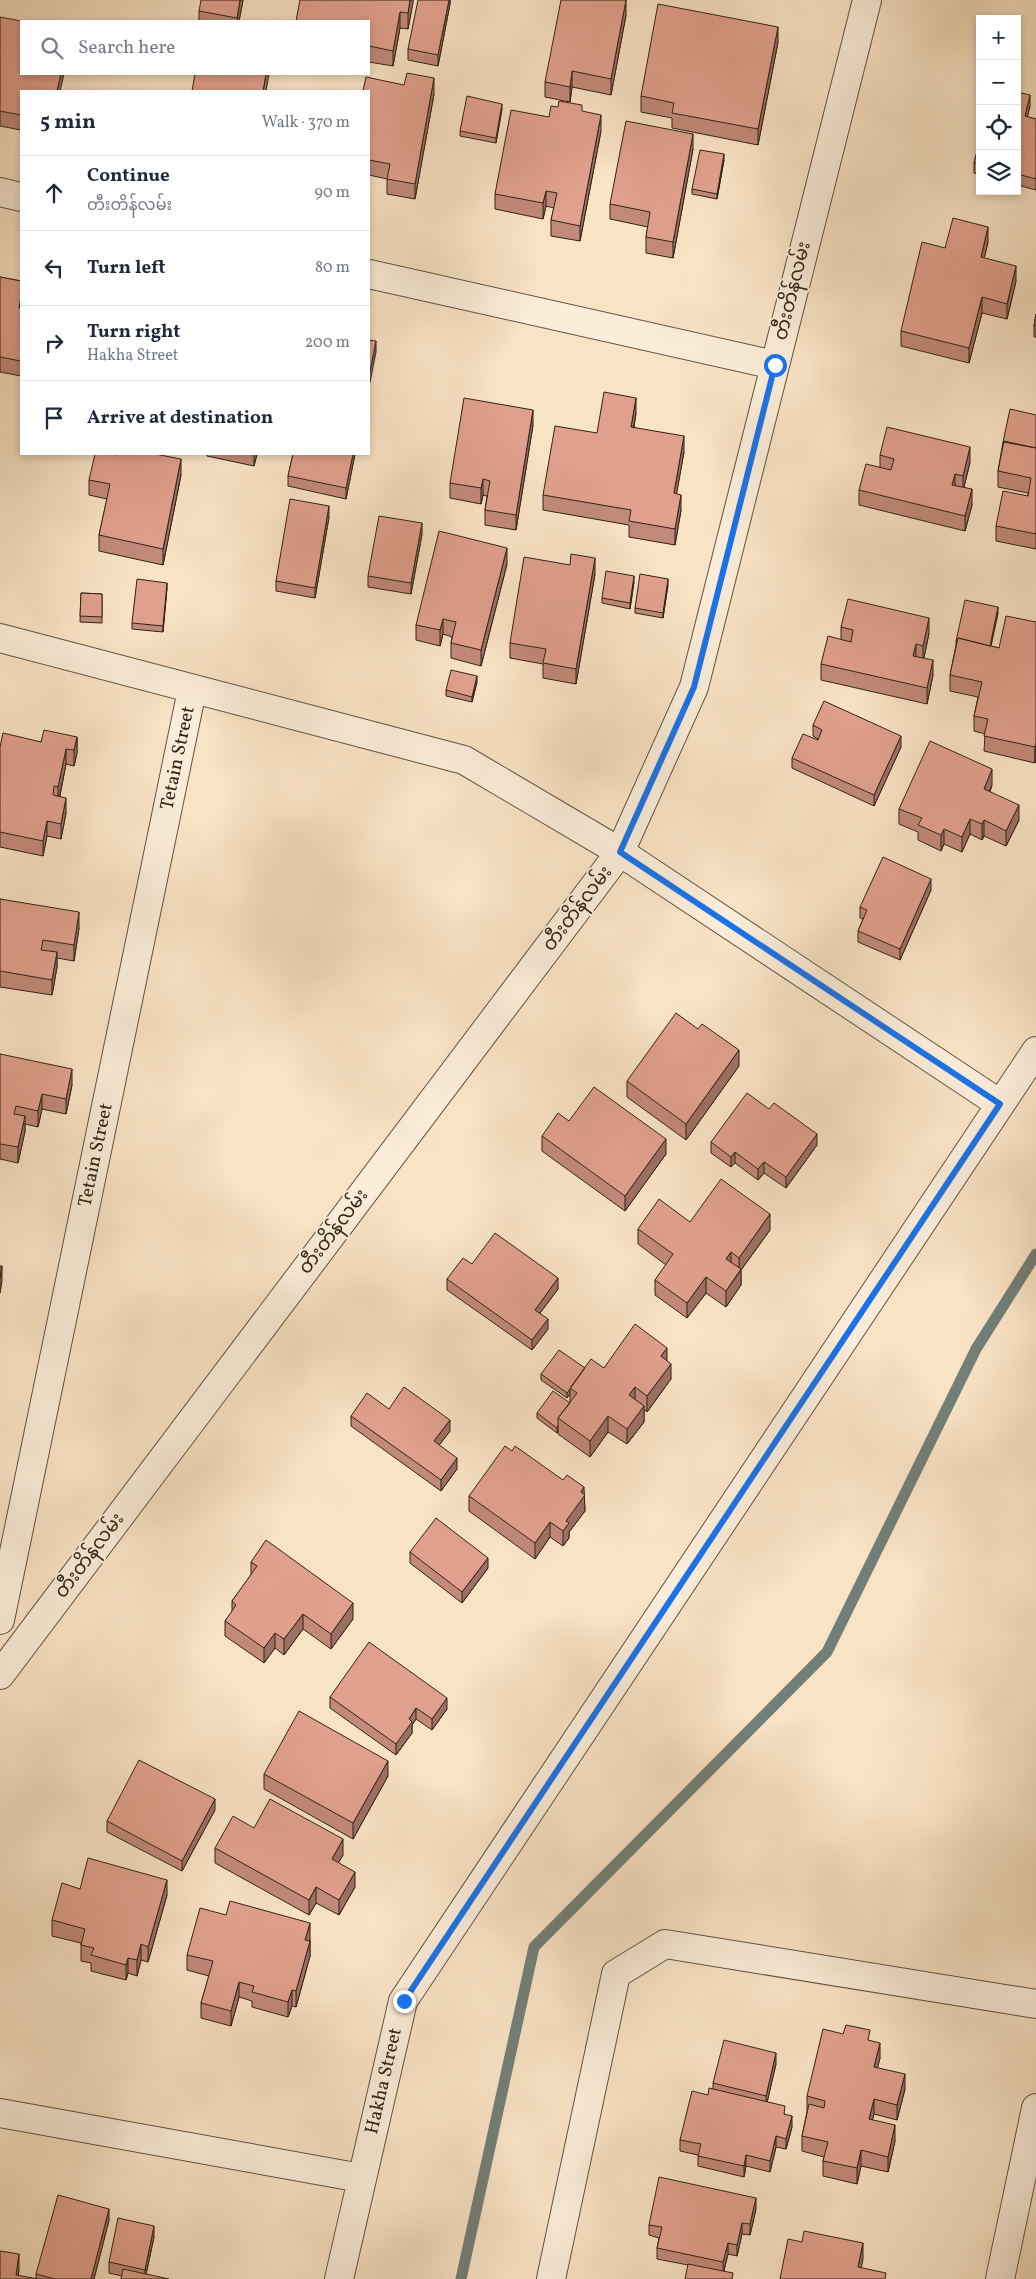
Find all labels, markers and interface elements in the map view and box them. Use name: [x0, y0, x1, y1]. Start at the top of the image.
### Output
map controls: [976, 15, 1021, 195]
button: +: [976, 15, 1021, 60]
search box: [20, 20, 370, 75]
icon: search: [38, 34, 66, 62]
text: Search here: [78, 35, 175, 61]
button: −: [976, 60, 1021, 105]
button: locate: [976, 105, 1021, 150]
text: 5 min: [40, 108, 96, 137]
text: Walk · 370 m: [262, 112, 350, 134]
button: layers: [976, 150, 1021, 195]
text: Continue: [87, 163, 170, 189]
icon: ahead: [40, 179, 68, 207]
text: 90 m: [314, 182, 350, 204]
text: တီးတိန်လမ်း: [87, 195, 172, 217]
street label: တီးတိန်လမ်း: [765, 238, 819, 343]
icon: left: [40, 254, 68, 282]
text: Turn left: [87, 255, 166, 281]
text: 80 m: [315, 257, 350, 279]
text: Turn right: [87, 319, 180, 345]
icon: right: [40, 329, 68, 357]
text: 200 m: [305, 332, 350, 354]
text: Hakha Street: [87, 345, 178, 367]
route start: [764, 354, 787, 377]
icon: arrive: [40, 404, 68, 432]
text: Arrive at destination: [87, 405, 273, 431]
street label: Tetain Street: [154, 703, 202, 812]
street label: တီးတိန်လမ်း: [535, 859, 620, 958]
street label: Tetain Street: [72, 1100, 120, 1209]
street label: တီးတိန်လမ်း: [291, 1182, 376, 1281]
street label: တီးတိန်လမ်း: [47, 1506, 132, 1605]
route end: [393, 1990, 416, 2013]
street label: Hakha Street: [359, 2025, 409, 2137]

